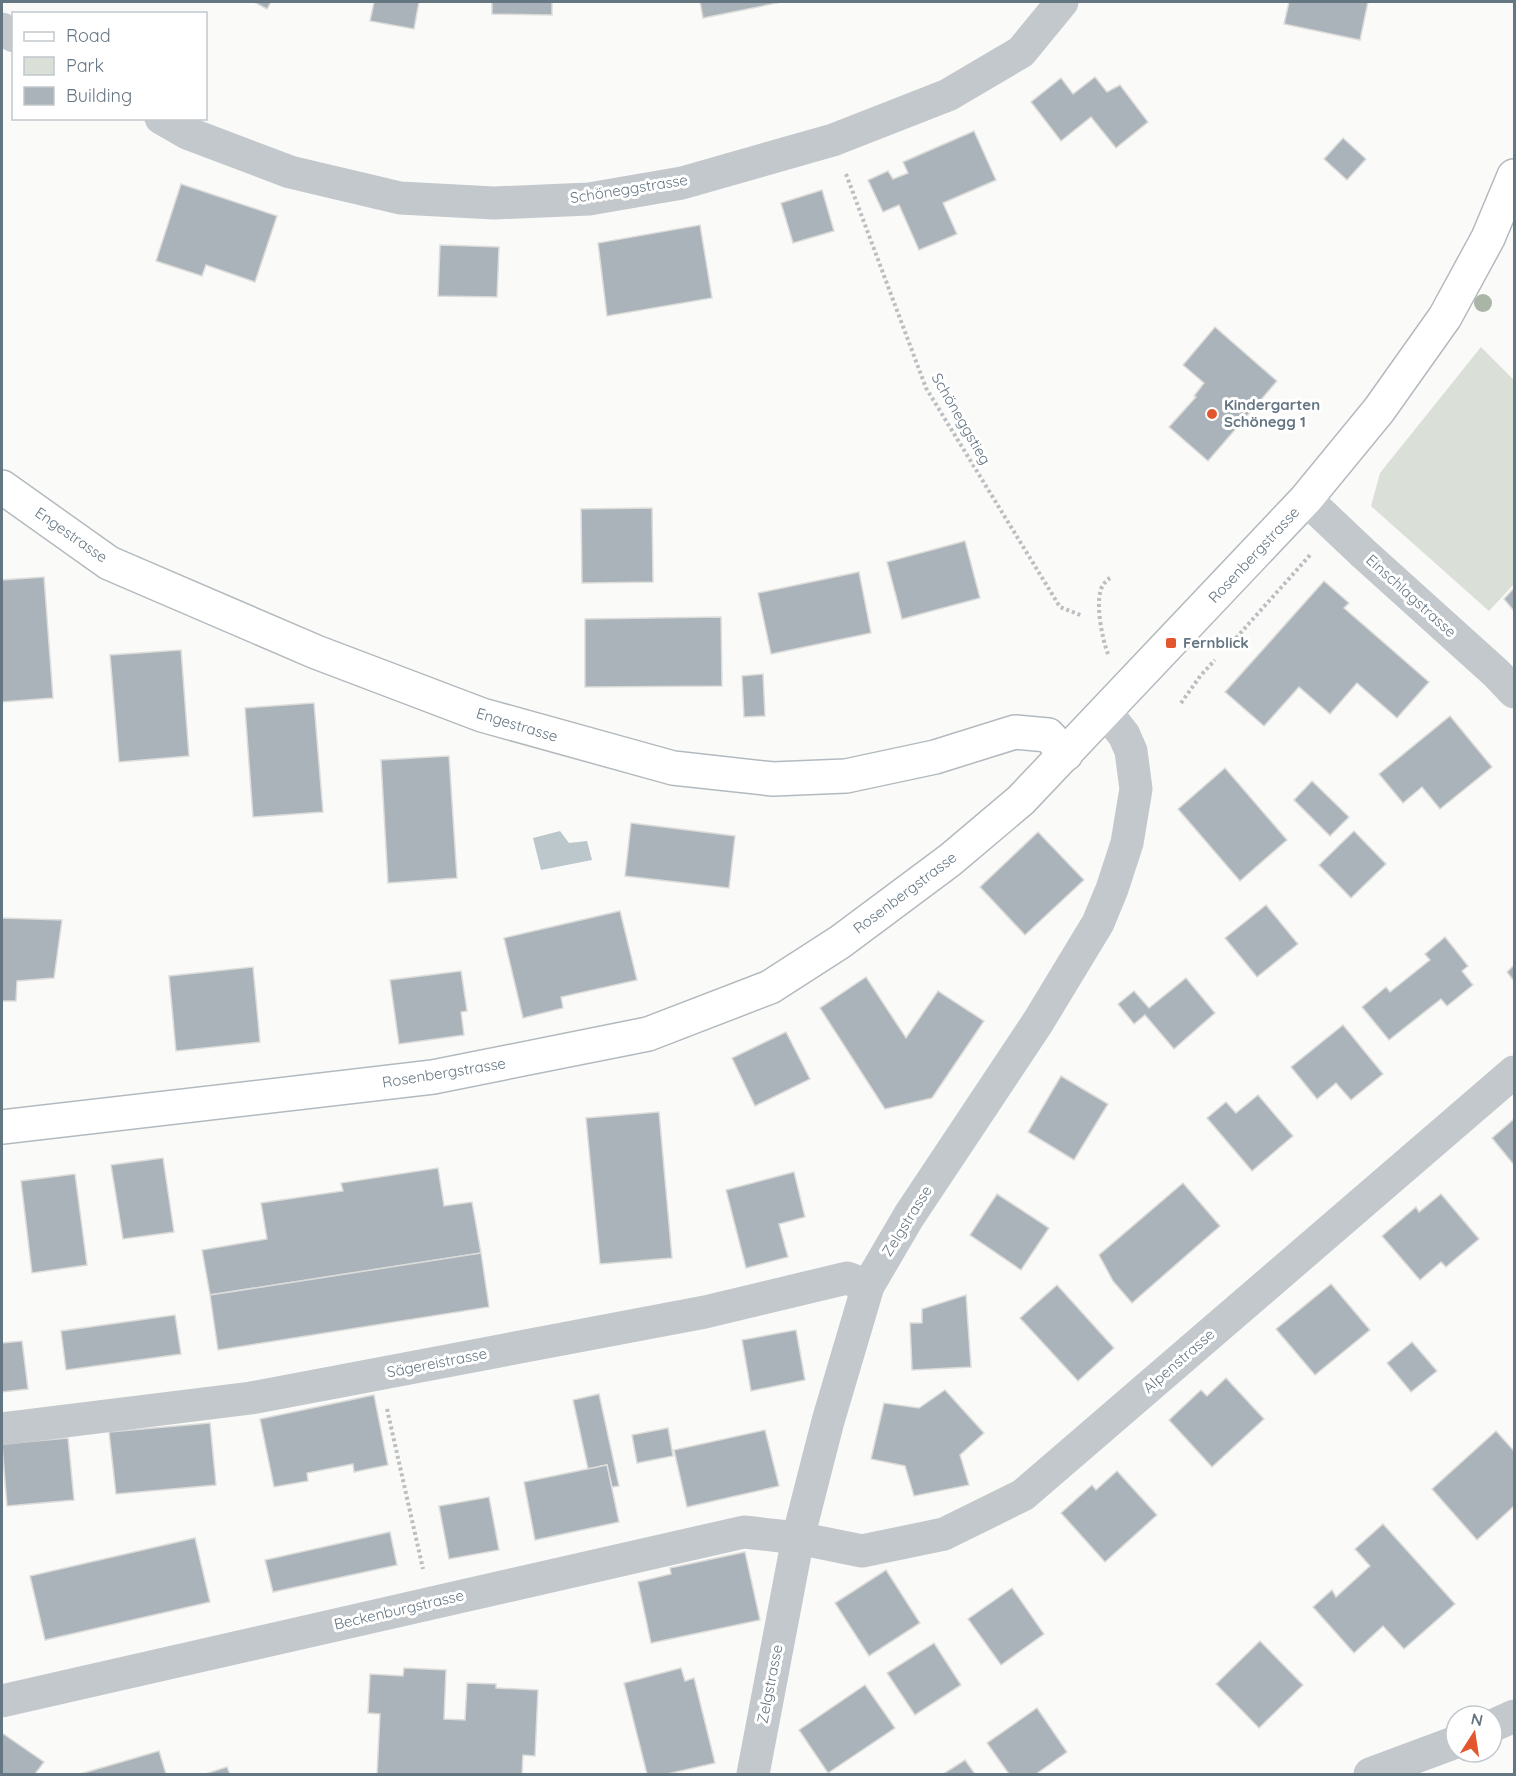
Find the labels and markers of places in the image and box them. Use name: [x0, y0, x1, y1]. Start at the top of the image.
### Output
place label: Kindergarten Schönegg 1: [1224, 395, 1320, 431]
marker: Kindergarten Schönegg 1: [1205, 407, 1219, 421]
place label: Fernblick: [1183, 633, 1249, 652]
marker: Fernblick: [1164, 636, 1178, 650]

